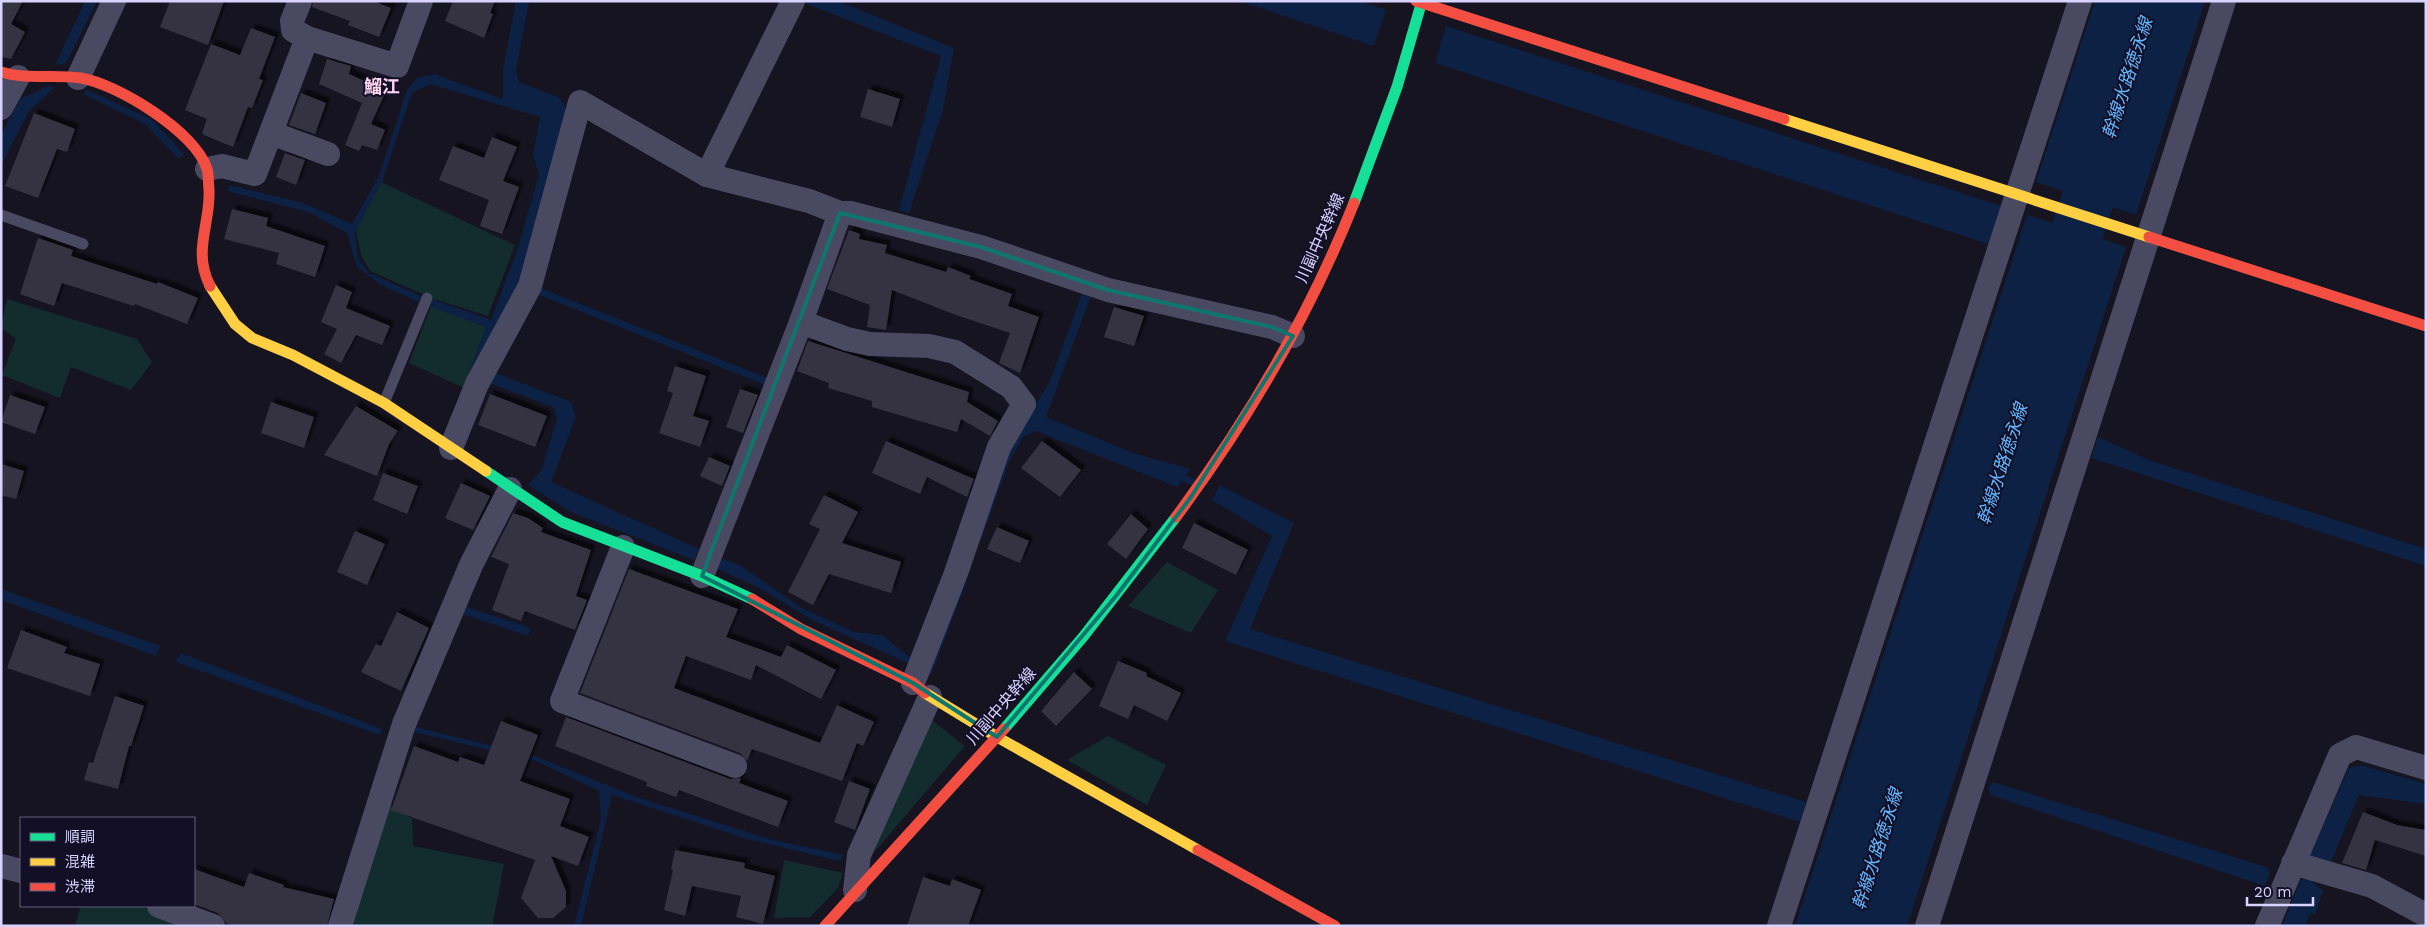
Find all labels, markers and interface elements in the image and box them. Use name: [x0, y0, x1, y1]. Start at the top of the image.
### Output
water label: 幹線水路徳永線: [2098, 13, 2157, 141]
district label: 鰡江: [364, 76, 400, 97]
street label: 川副中央幹線: [1292, 190, 1348, 286]
water label: 幹線水路徳永線: [1973, 399, 2032, 527]
street label: 川副中央幹線: [962, 664, 1040, 748]
water label: 幹線水路徳永線: [1848, 784, 1907, 912]
legend: [20, 817, 195, 907]
text: 順調: [65, 828, 95, 846]
text: 混雑: [65, 853, 95, 871]
scale bar: [2247, 874, 2313, 906]
text: 渋滞: [65, 878, 95, 896]
text: 20 m: [2254, 883, 2292, 901]

